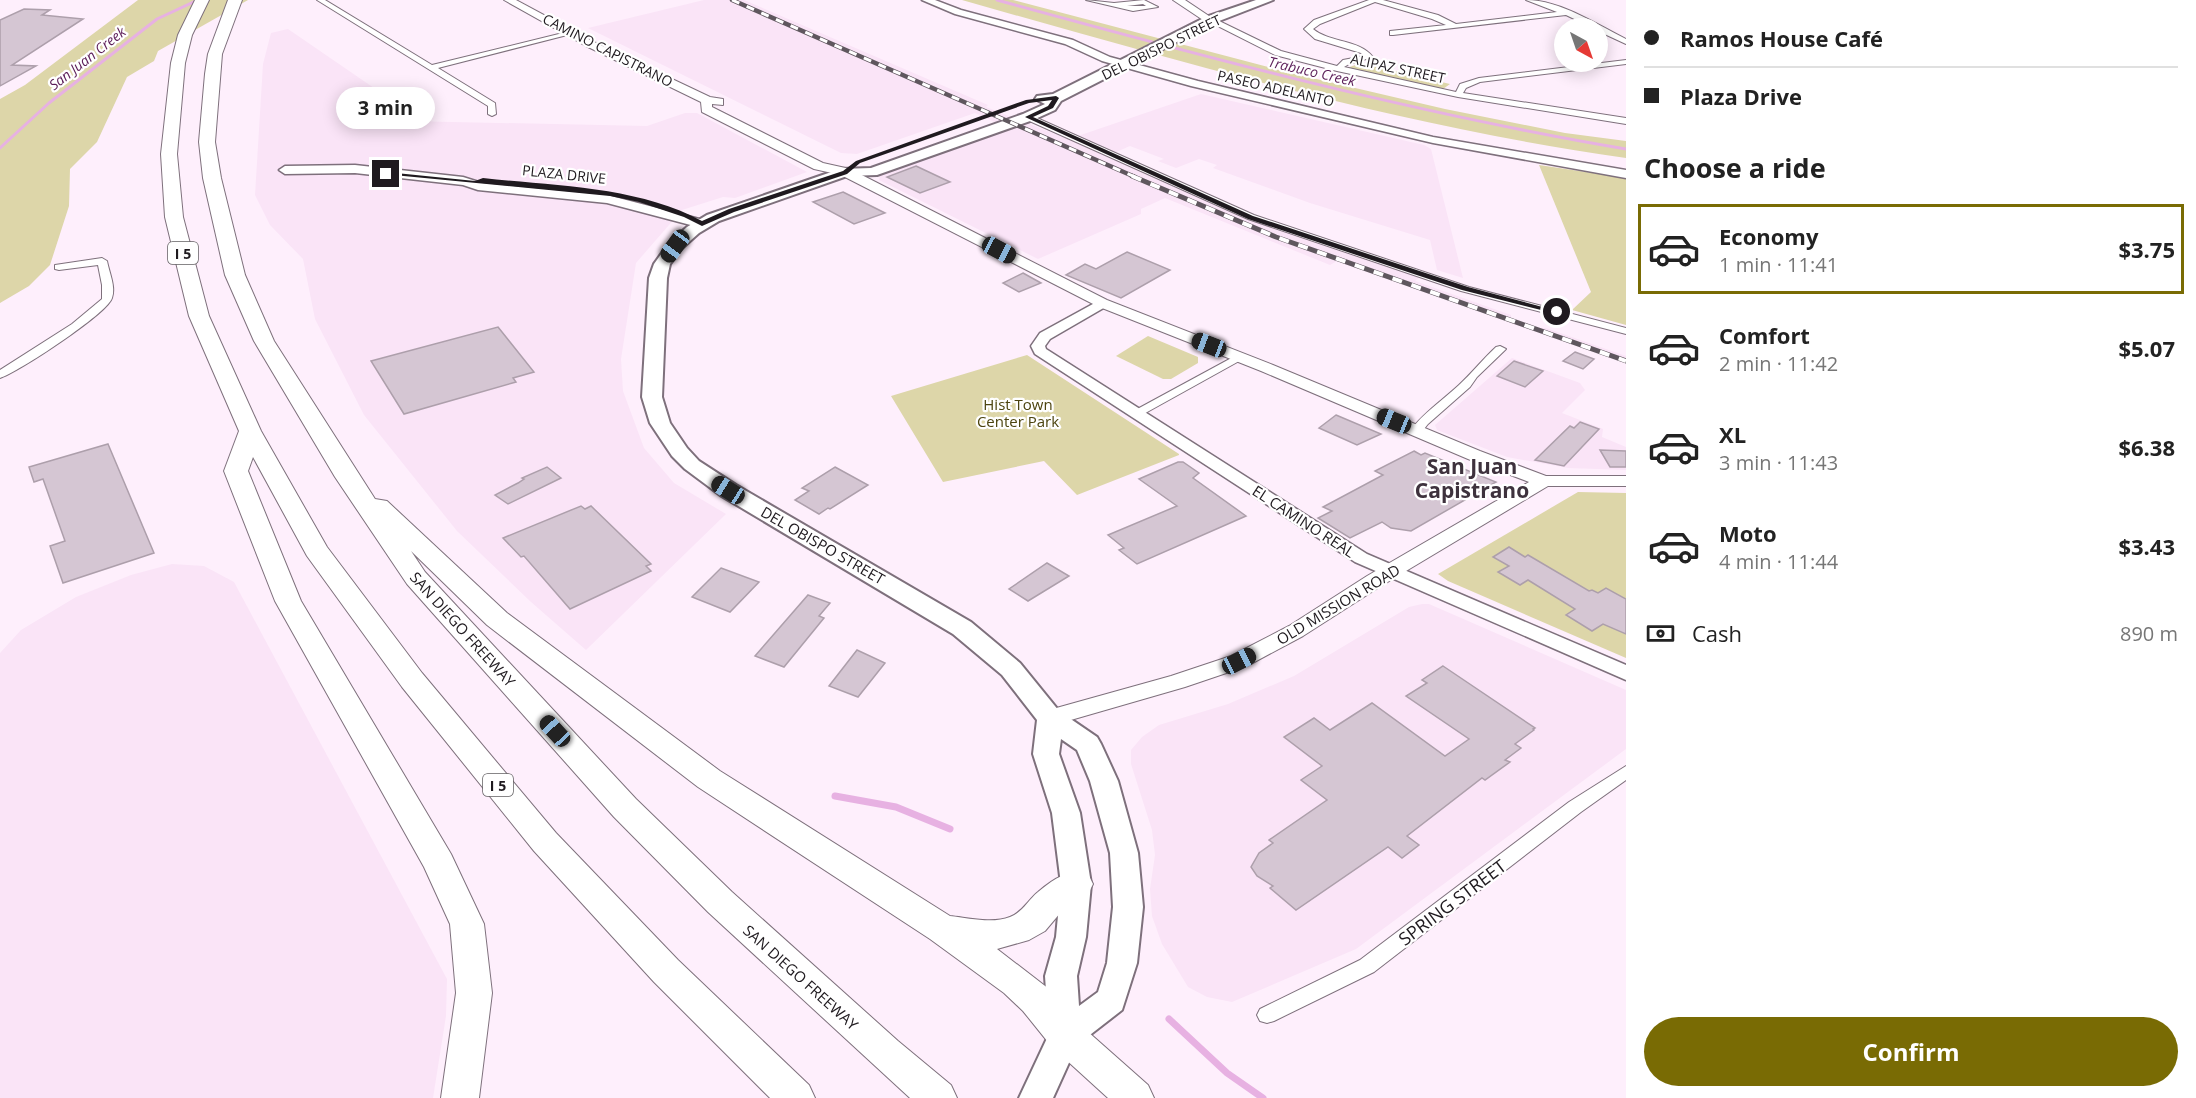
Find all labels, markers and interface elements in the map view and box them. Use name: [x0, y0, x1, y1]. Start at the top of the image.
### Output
street label: CAMINO CAPISTRANO: [540, 9, 676, 91]
street label: DEL OBISPO STREET: [1098, 10, 1224, 84]
north arrow: [1554, 18, 1608, 72]
map controls: [1554, 18, 1608, 72]
water label: San Juan Creek: [45, 21, 130, 94]
text: Ramos House Café: [1680, 23, 1883, 53]
street label: ALIPAZ STREET: [1349, 49, 1447, 87]
water label: Trabuco Creek: [1267, 52, 1359, 91]
street label: PASEO ADELANTO: [1216, 65, 1336, 111]
text: Plaza Drive: [1680, 81, 1802, 111]
callout: 3 min: [336, 87, 436, 129]
text: 3 min: [358, 94, 413, 121]
text: Choose a ride: [1644, 149, 1826, 186]
route end: [372, 160, 399, 187]
street label: PLAZA DRIVE: [521, 160, 607, 188]
text: Economy: [1719, 221, 1818, 251]
icon: car: [1647, 222, 1701, 276]
car: [657, 226, 693, 266]
car: [979, 234, 1019, 266]
text: $3.75: [2118, 234, 2175, 264]
road number: I 5: [168, 242, 198, 264]
text: 1 min · 11:41: [1719, 251, 1838, 278]
route start: [1543, 298, 1570, 325]
text: Comfort: [1719, 320, 1810, 350]
icon: car: [1647, 321, 1701, 375]
car: [1189, 330, 1229, 360]
text: $5.07: [2118, 333, 2175, 363]
text: 2 min · 11:42: [1719, 350, 1838, 377]
park label: Hist Town Center Park: [977, 394, 1059, 431]
car: [1374, 406, 1414, 436]
text: XL: [1719, 419, 1746, 449]
icon: car: [1647, 420, 1701, 474]
text: $6.38: [2118, 432, 2175, 462]
text: 3 min · 11:43: [1719, 449, 1838, 476]
district label: San Juan Capistrano: [1415, 452, 1529, 504]
car: [708, 473, 748, 507]
street label: EL CAMINO REAL: [1249, 480, 1359, 562]
street label: DEL OBISPO STREET: [757, 501, 889, 589]
text: Moto: [1719, 518, 1777, 548]
icon: car: [1647, 519, 1701, 573]
text: $3.43: [2118, 531, 2175, 561]
text: 4 min · 11:44: [1719, 548, 1838, 575]
street label: OLD MISSION ROAD: [1273, 559, 1403, 649]
street label: SAN DIEGO FREEWAY: [406, 567, 520, 691]
icon: cash: [1644, 617, 1677, 650]
text: Cash: [1692, 618, 1742, 648]
text: 890 m: [2120, 620, 2178, 647]
car: [1219, 645, 1259, 677]
car: [536, 712, 574, 750]
road number: I 5: [483, 774, 513, 796]
street label: SPRING STREET: [1393, 854, 1511, 950]
street label: SAN DIEGO FREEWAY: [739, 920, 863, 1034]
button: Confirm: [1644, 1017, 2178, 1086]

